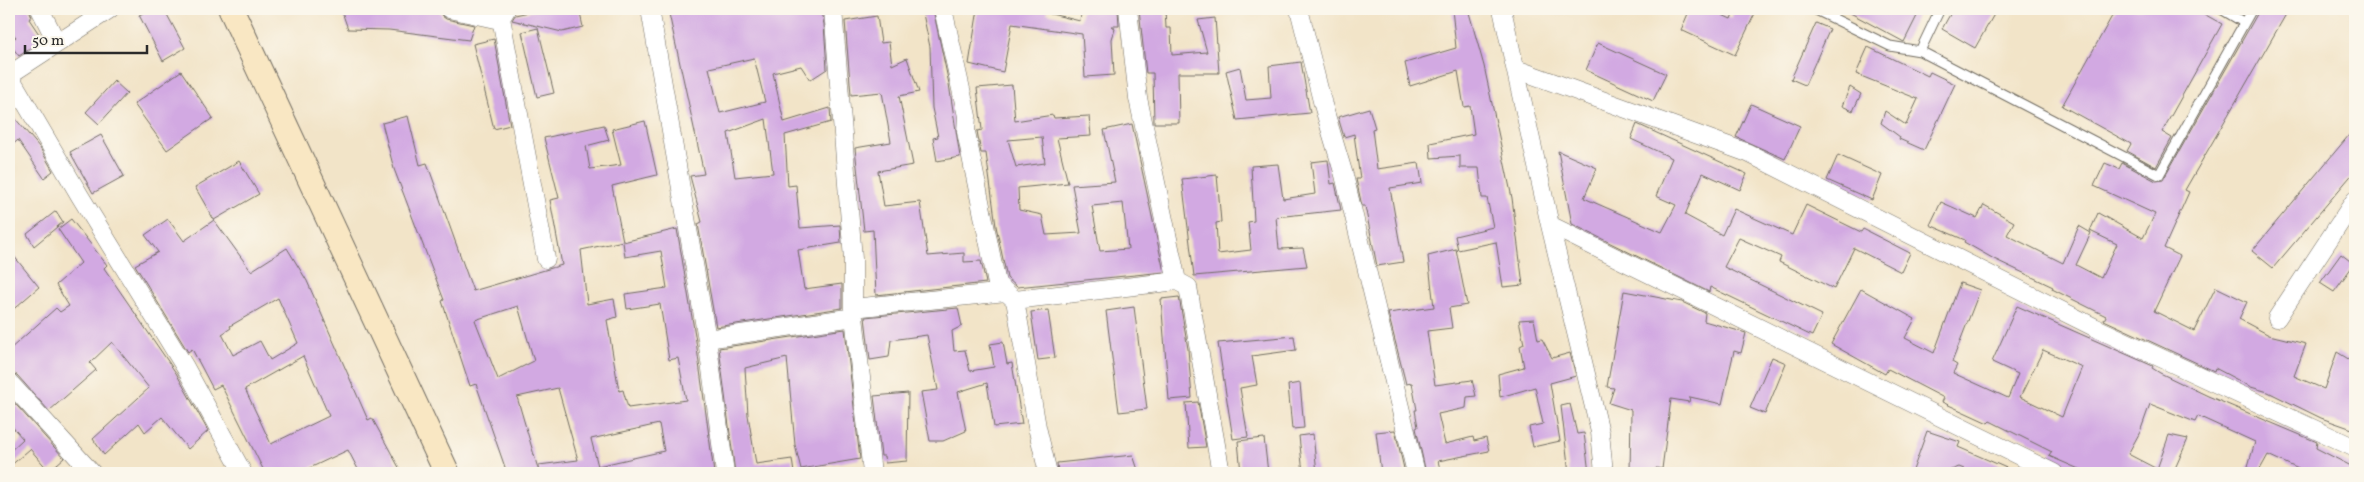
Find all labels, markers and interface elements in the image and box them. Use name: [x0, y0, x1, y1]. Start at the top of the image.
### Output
scale bar: [25, 22, 148, 54]
text: 50 m: [32, 31, 64, 52]

